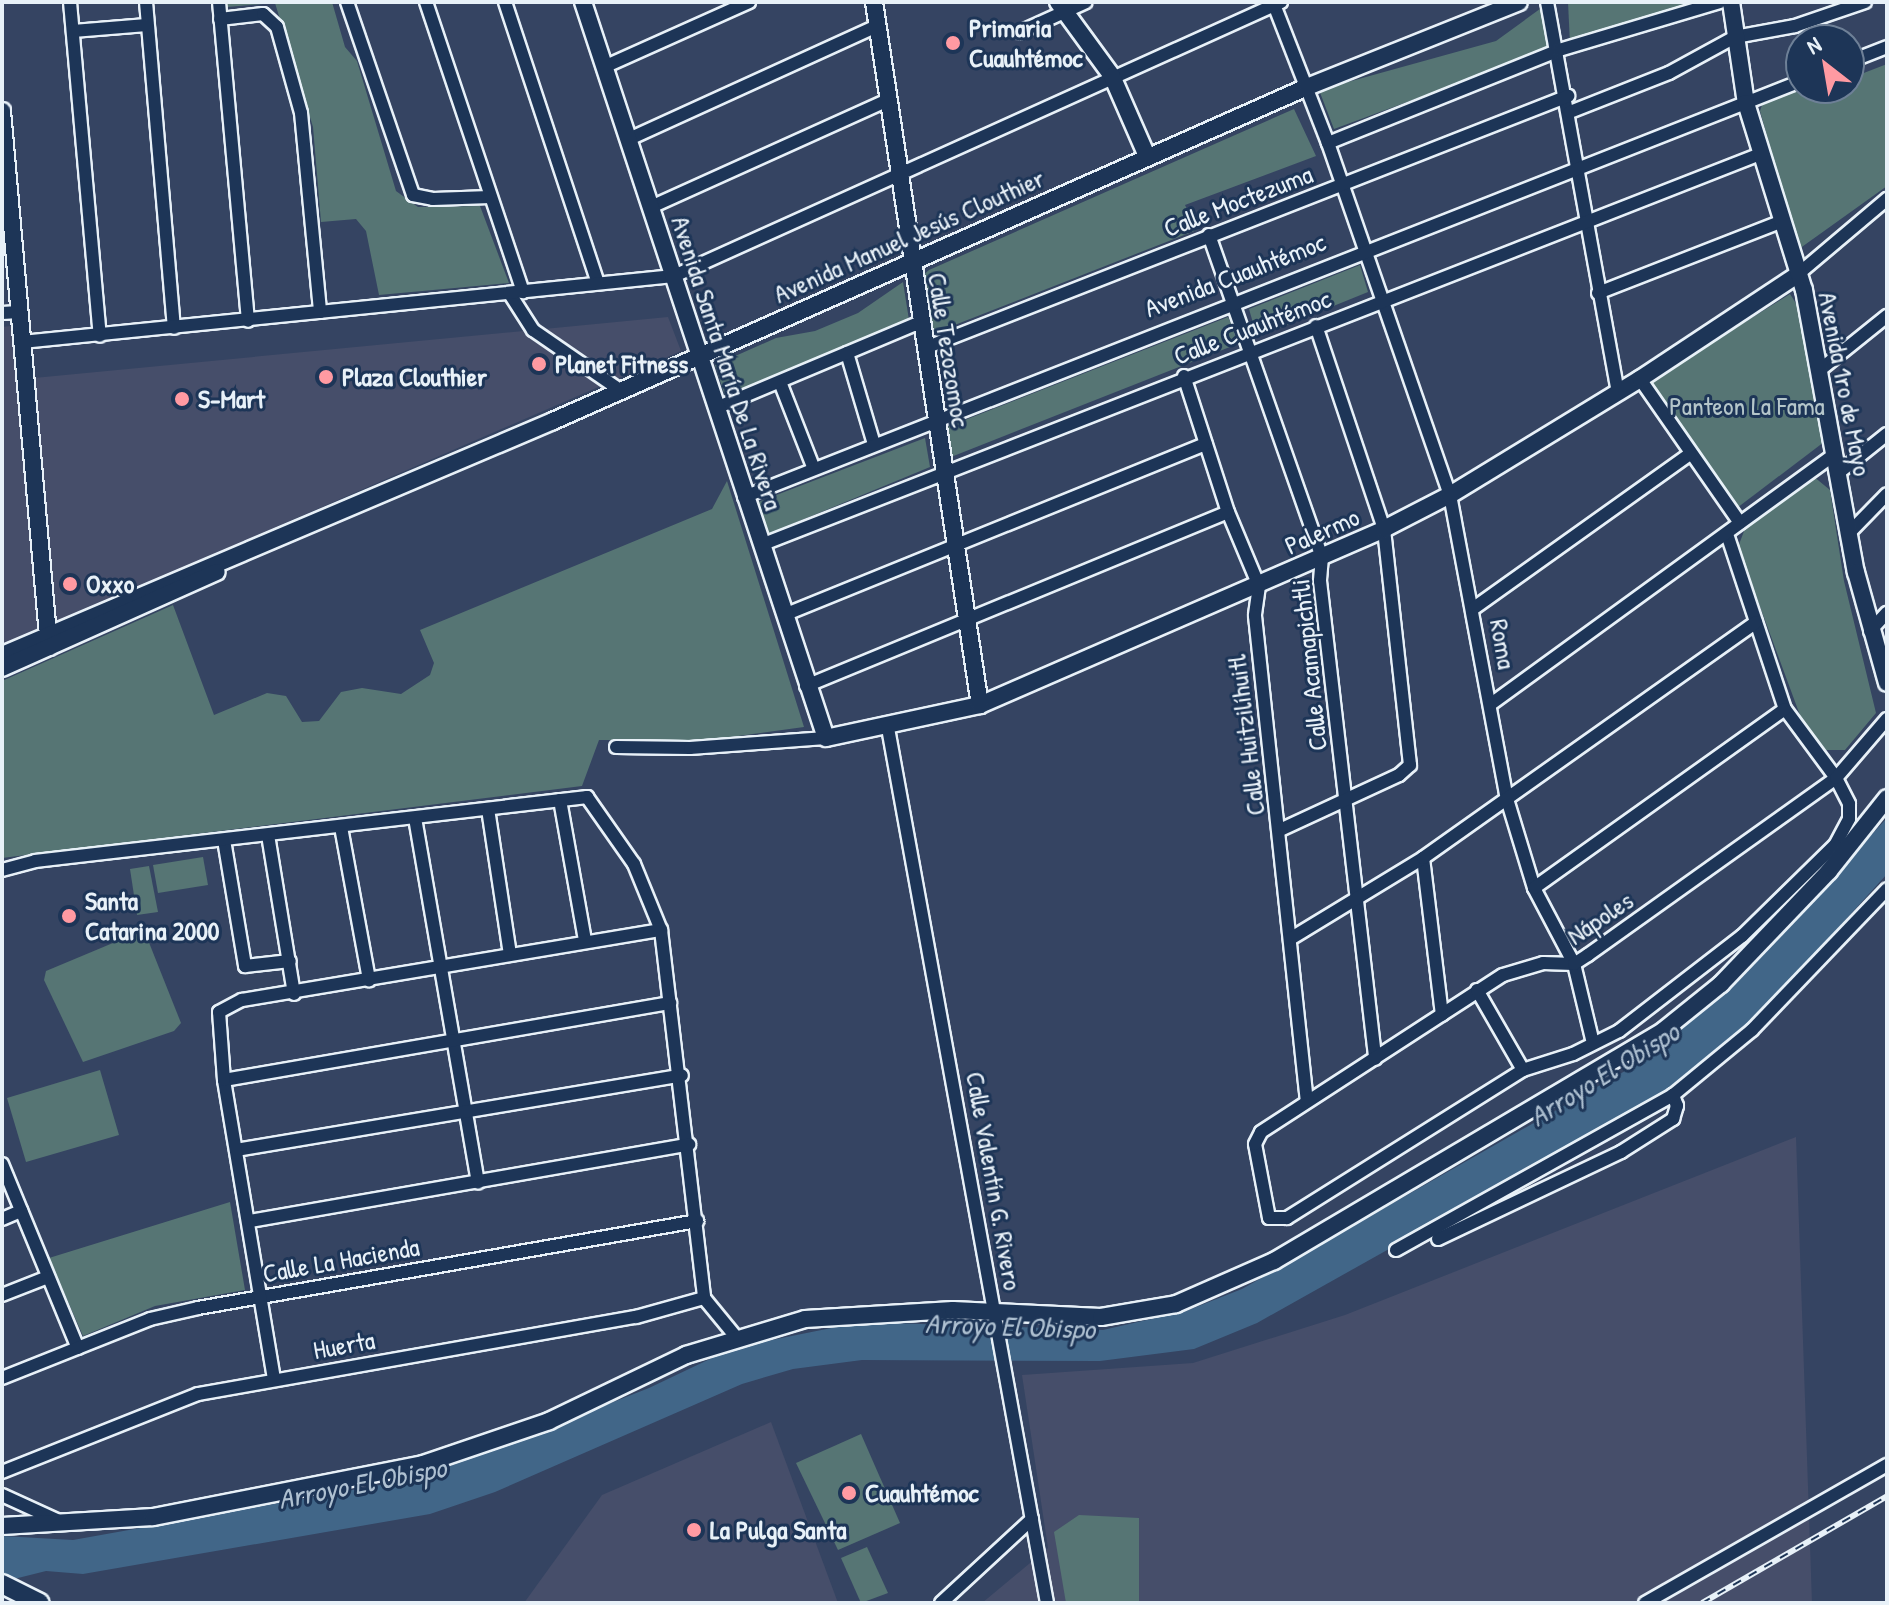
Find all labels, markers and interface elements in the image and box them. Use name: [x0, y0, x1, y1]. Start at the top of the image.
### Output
place label: Primaria Cuauhtémoc: [969, 12, 1083, 74]
north arrow: [1785, 24, 1865, 104]
text: N: [1801, 29, 1826, 61]
marker: Primaria Cuauhtémoc: [944, 34, 962, 52]
street label: Calle Moctezuma: [1159, 158, 1317, 244]
street label: Avenida Manuel Jesús Clouthier: [769, 162, 1049, 310]
street label: Avenida Santa María De La Rivera: [665, 212, 789, 514]
street label: Avenida Cuauhtémoc: [1140, 226, 1330, 324]
street label: Calle Tezozomoc: [921, 271, 977, 429]
street label: Calle Cuauhtémoc: [1169, 283, 1335, 371]
street label: Avenida 1ro de Mayo: [1812, 289, 1878, 479]
place label: Planet Fitness: [555, 348, 688, 380]
marker: Planet Fitness: [530, 355, 548, 373]
place label: Plaza Clouthier: [342, 361, 487, 393]
marker: Plaza Clouthier: [317, 368, 335, 386]
place label: S-Mart: [198, 383, 265, 415]
marker: S-Mart: [173, 390, 191, 408]
park label: Panteon La Fama: [1669, 390, 1825, 422]
street label: Palermo: [1280, 501, 1364, 561]
place label: Oxxo: [86, 568, 134, 600]
marker: Oxxo: [61, 575, 79, 593]
street label: Calle Acamapichtli: [1284, 578, 1334, 752]
street label: Roma: [1483, 617, 1523, 671]
street label: Calle Huitzilíhuitl: [1221, 653, 1271, 817]
place label: Santa Catarina 2000: [85, 885, 219, 946]
street label: Nápoles: [1561, 885, 1639, 951]
marker: Santa Catarina 2000: [60, 907, 78, 925]
water label: Arroyo El Obispo: [1523, 1015, 1685, 1133]
street label: Calle Valentín G. Rivero: [959, 1069, 1029, 1293]
street label: Calle La Hacienda: [260, 1231, 422, 1289]
water label: Arroyo El Obispo: [925, 1306, 1095, 1346]
street label: Huerta: [311, 1324, 377, 1366]
water label: Arroyo El Obispo: [275, 1450, 449, 1516]
place label: Cuauhtémoc: [865, 1477, 979, 1509]
marker: Cuauhtémoc: [840, 1484, 858, 1502]
place label: La Pulga Santa: [710, 1514, 846, 1546]
marker: La Pulga Santa: [685, 1521, 703, 1539]

